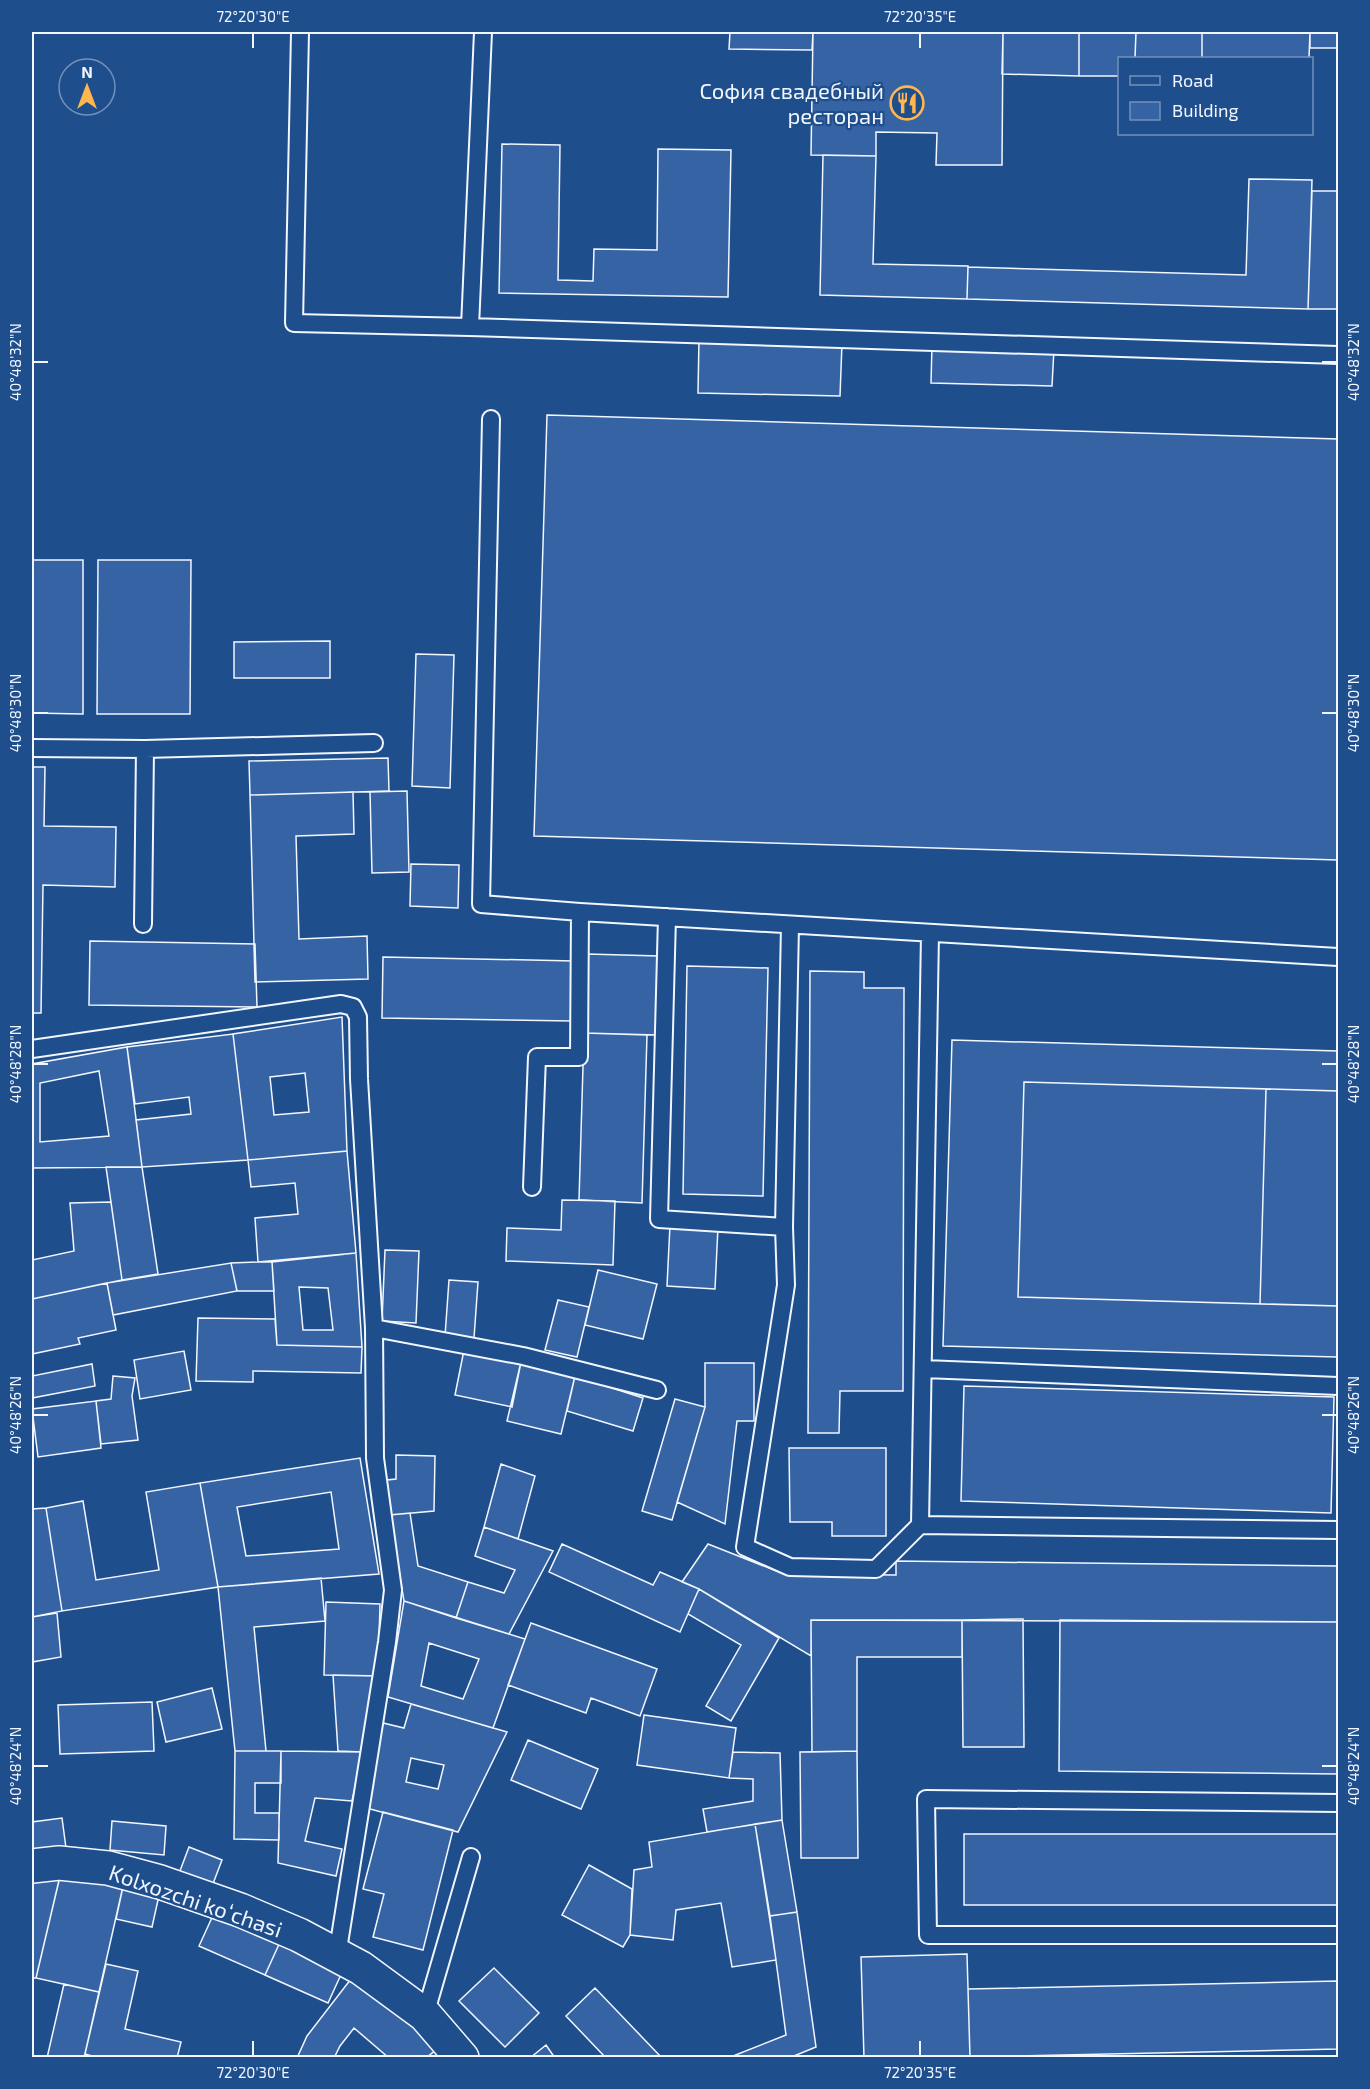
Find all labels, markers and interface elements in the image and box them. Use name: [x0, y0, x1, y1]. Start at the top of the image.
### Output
text: 72°20'30"E: [216, 7, 290, 25]
text: 72°20'35"E: [884, 7, 956, 25]
north arrow: [57, 57, 117, 117]
legend: [1118, 57, 1313, 135]
text: N: [81, 62, 93, 81]
text: Road: [1172, 69, 1213, 91]
place label: София свадебный ресторан: [699, 77, 884, 128]
restaurant icon: София свадебный ресторан: [889, 85, 925, 121]
text: Building: [1172, 99, 1239, 121]
text: 40°48'32"N: [6, 323, 24, 401]
text: 40°48'32"N: [1344, 323, 1362, 401]
text: 40°48'30"N: [6, 674, 24, 752]
text: 40°48'30"N: [1344, 674, 1362, 752]
text: 40°48'28"N: [6, 1025, 24, 1103]
text: 40°48'28"N: [1344, 1025, 1362, 1103]
text: 40°48'26"N: [6, 1376, 24, 1454]
text: 40°48'26"N: [1344, 1376, 1362, 1454]
text: 40°48'24"N: [6, 1727, 24, 1805]
text: 40°48'24"N: [1344, 1727, 1362, 1805]
street label: Kolxozchi koʻchasi: [106, 1858, 286, 1942]
text: 72°20'30"E: [216, 2063, 290, 2081]
text: 72°20'35"E: [884, 2063, 956, 2081]

